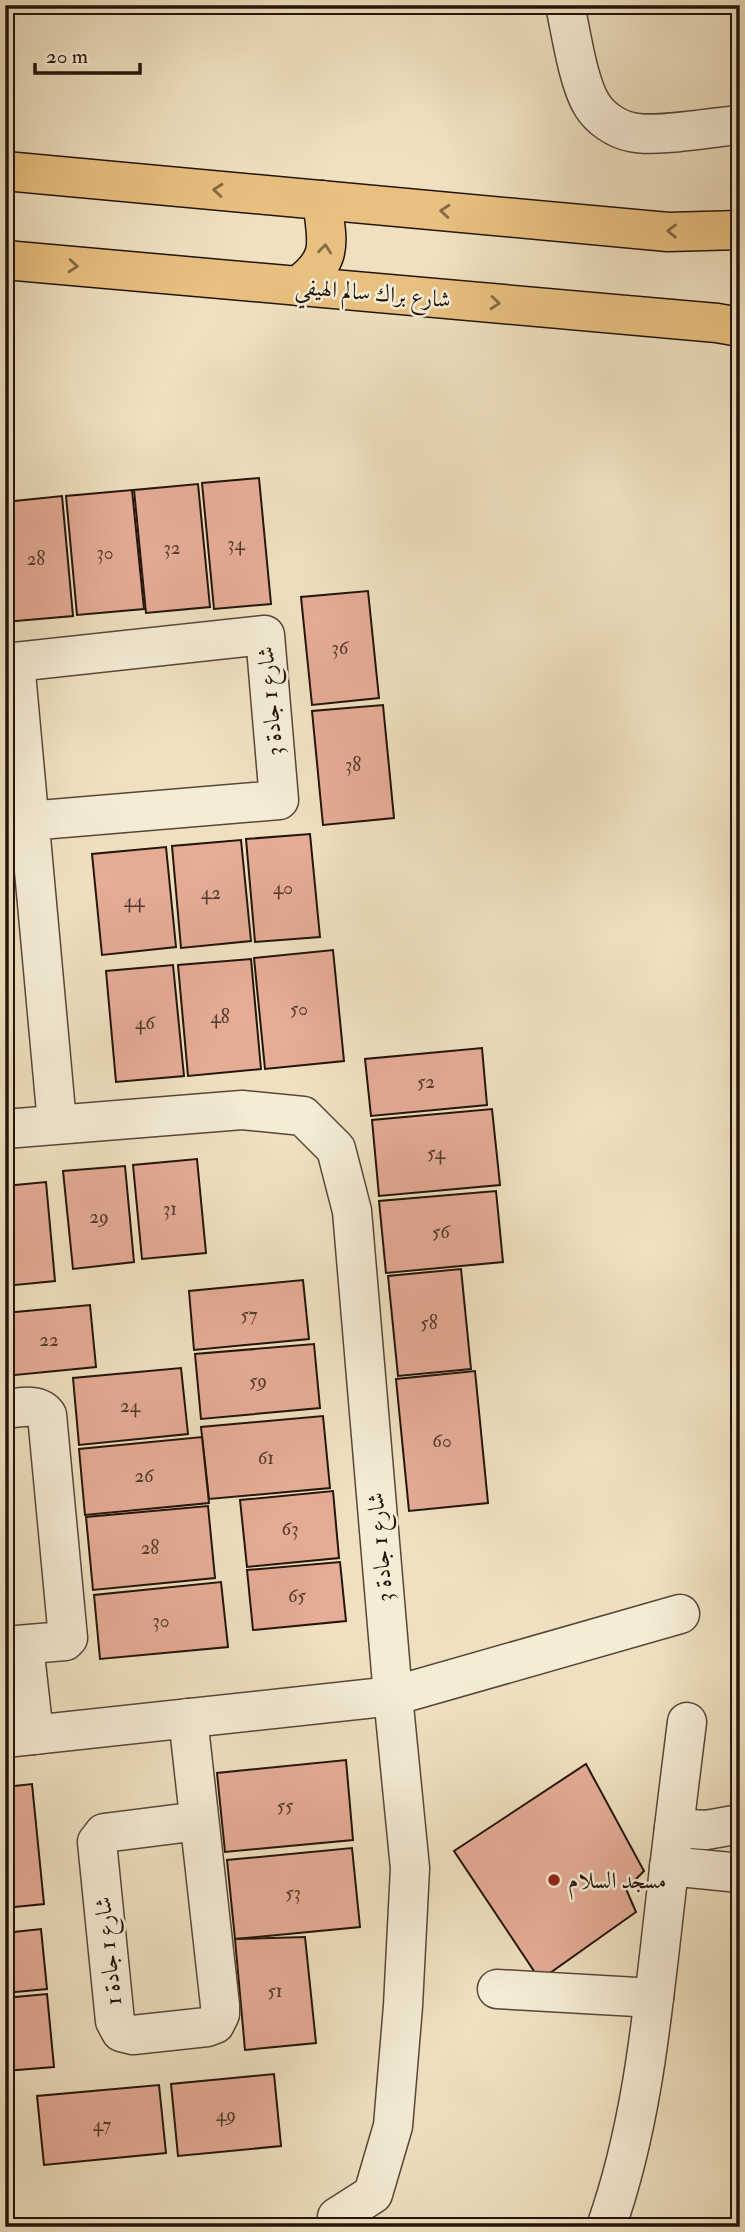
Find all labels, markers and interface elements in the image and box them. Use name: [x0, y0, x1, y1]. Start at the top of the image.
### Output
scale bar: [35, 32, 140, 76]
text: 20 m: [46, 43, 88, 70]
one-way arrow: [213, 183, 224, 198]
one-way arrow: [439, 204, 450, 219]
one-way arrow: [666, 224, 677, 239]
one-way arrow: [317, 243, 332, 254]
one-way arrow: [68, 258, 79, 273]
street label: شارع براك سالم الهيفي: [293, 272, 452, 322]
one-way arrow: [489, 296, 501, 311]
house number: 34: [227, 532, 245, 556]
house number: 32: [164, 536, 180, 560]
house number: 30: [96, 541, 114, 565]
house number: 28: [27, 547, 45, 571]
house number: 36: [332, 636, 350, 660]
street label: شارع 1 جادة 3: [251, 645, 294, 757]
house number: 38: [345, 753, 361, 777]
house number: 40: [273, 876, 293, 900]
house number: 42: [201, 881, 221, 905]
house number: 44: [124, 889, 145, 913]
house number: 50: [290, 997, 308, 1021]
house number: 48: [210, 1005, 230, 1029]
house number: 46: [135, 1011, 156, 1035]
house number: 52: [417, 1070, 435, 1094]
house number: 54: [427, 1141, 446, 1165]
house number: 31: [163, 1197, 177, 1221]
house number: 29: [89, 1205, 109, 1229]
house number: 56: [432, 1220, 451, 1244]
house number: 57: [240, 1303, 258, 1327]
house number: 58: [420, 1311, 438, 1335]
house number: 22: [39, 1328, 59, 1352]
house number: 59: [249, 1369, 267, 1393]
house number: 24: [120, 1394, 141, 1418]
house number: 60: [432, 1429, 452, 1453]
house number: 61: [258, 1446, 274, 1470]
house number: 26: [134, 1464, 155, 1488]
street label: شارع 1 جادة 3: [361, 1491, 404, 1603]
house number: 63: [282, 1517, 298, 1541]
house number: 28: [141, 1536, 159, 1560]
house number: 65: [288, 1584, 307, 1608]
house number: 30: [152, 1609, 170, 1633]
house number: 55: [277, 1794, 294, 1818]
place label: مسجد السلام: [568, 1866, 666, 1900]
marker: مسجد السلام: [546, 1872, 562, 1888]
house number: 53: [285, 1881, 301, 1905]
street label: شارع 1 جادة 1: [88, 1895, 133, 2007]
house number: 51: [267, 1979, 283, 2003]
house number: 49: [216, 2103, 236, 2127]
house number: 47: [93, 2113, 112, 2137]

